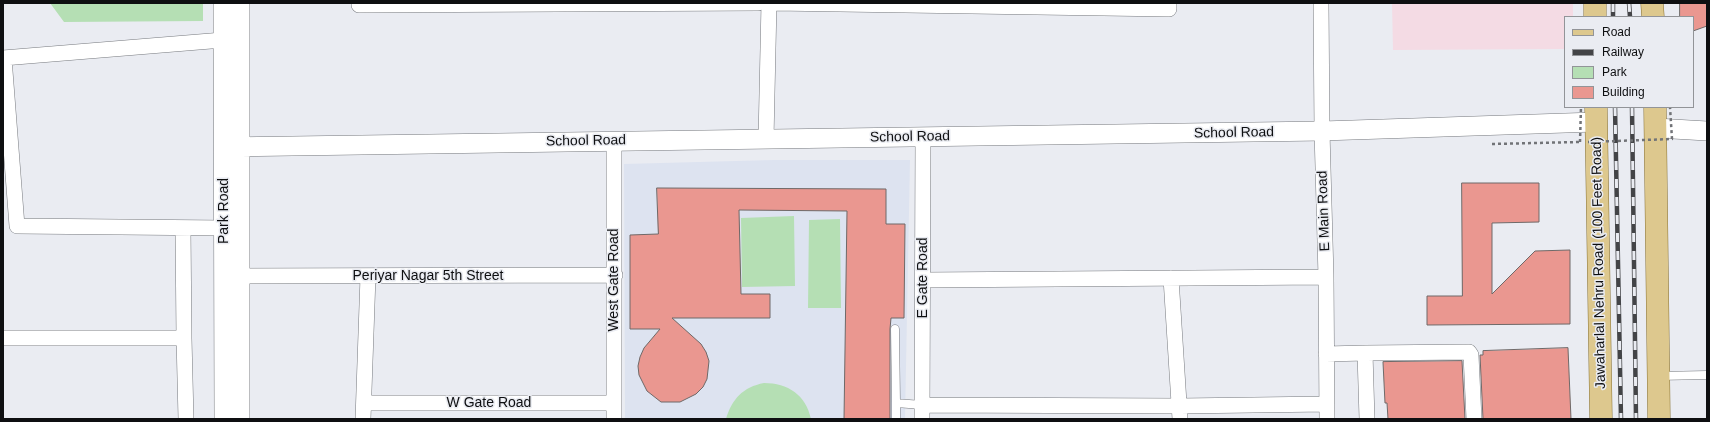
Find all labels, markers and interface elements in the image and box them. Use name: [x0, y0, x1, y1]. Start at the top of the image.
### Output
legend: [1564, 16, 1694, 108]
text: Road: [1602, 25, 1631, 39]
text: Railway: [1602, 45, 1644, 59]
text: Park: [1602, 65, 1627, 79]
text: Building: [1602, 85, 1645, 99]
street label: School Road: [1194, 124, 1274, 142]
street label: School Road: [870, 128, 950, 146]
street label: School Road: [546, 132, 626, 150]
street label: Jawaharlal Nehru Road (100 Feet Road): [1588, 137, 1610, 389]
street label: E Main Road: [1314, 170, 1334, 252]
street label: Park Road: [216, 178, 232, 244]
street label: West Gate Road: [606, 228, 622, 332]
street label: E Gate Road: [915, 238, 931, 318]
street label: Periyar Nagar 5th Street: [353, 268, 503, 284]
street label: W Gate Road: [447, 395, 531, 411]

